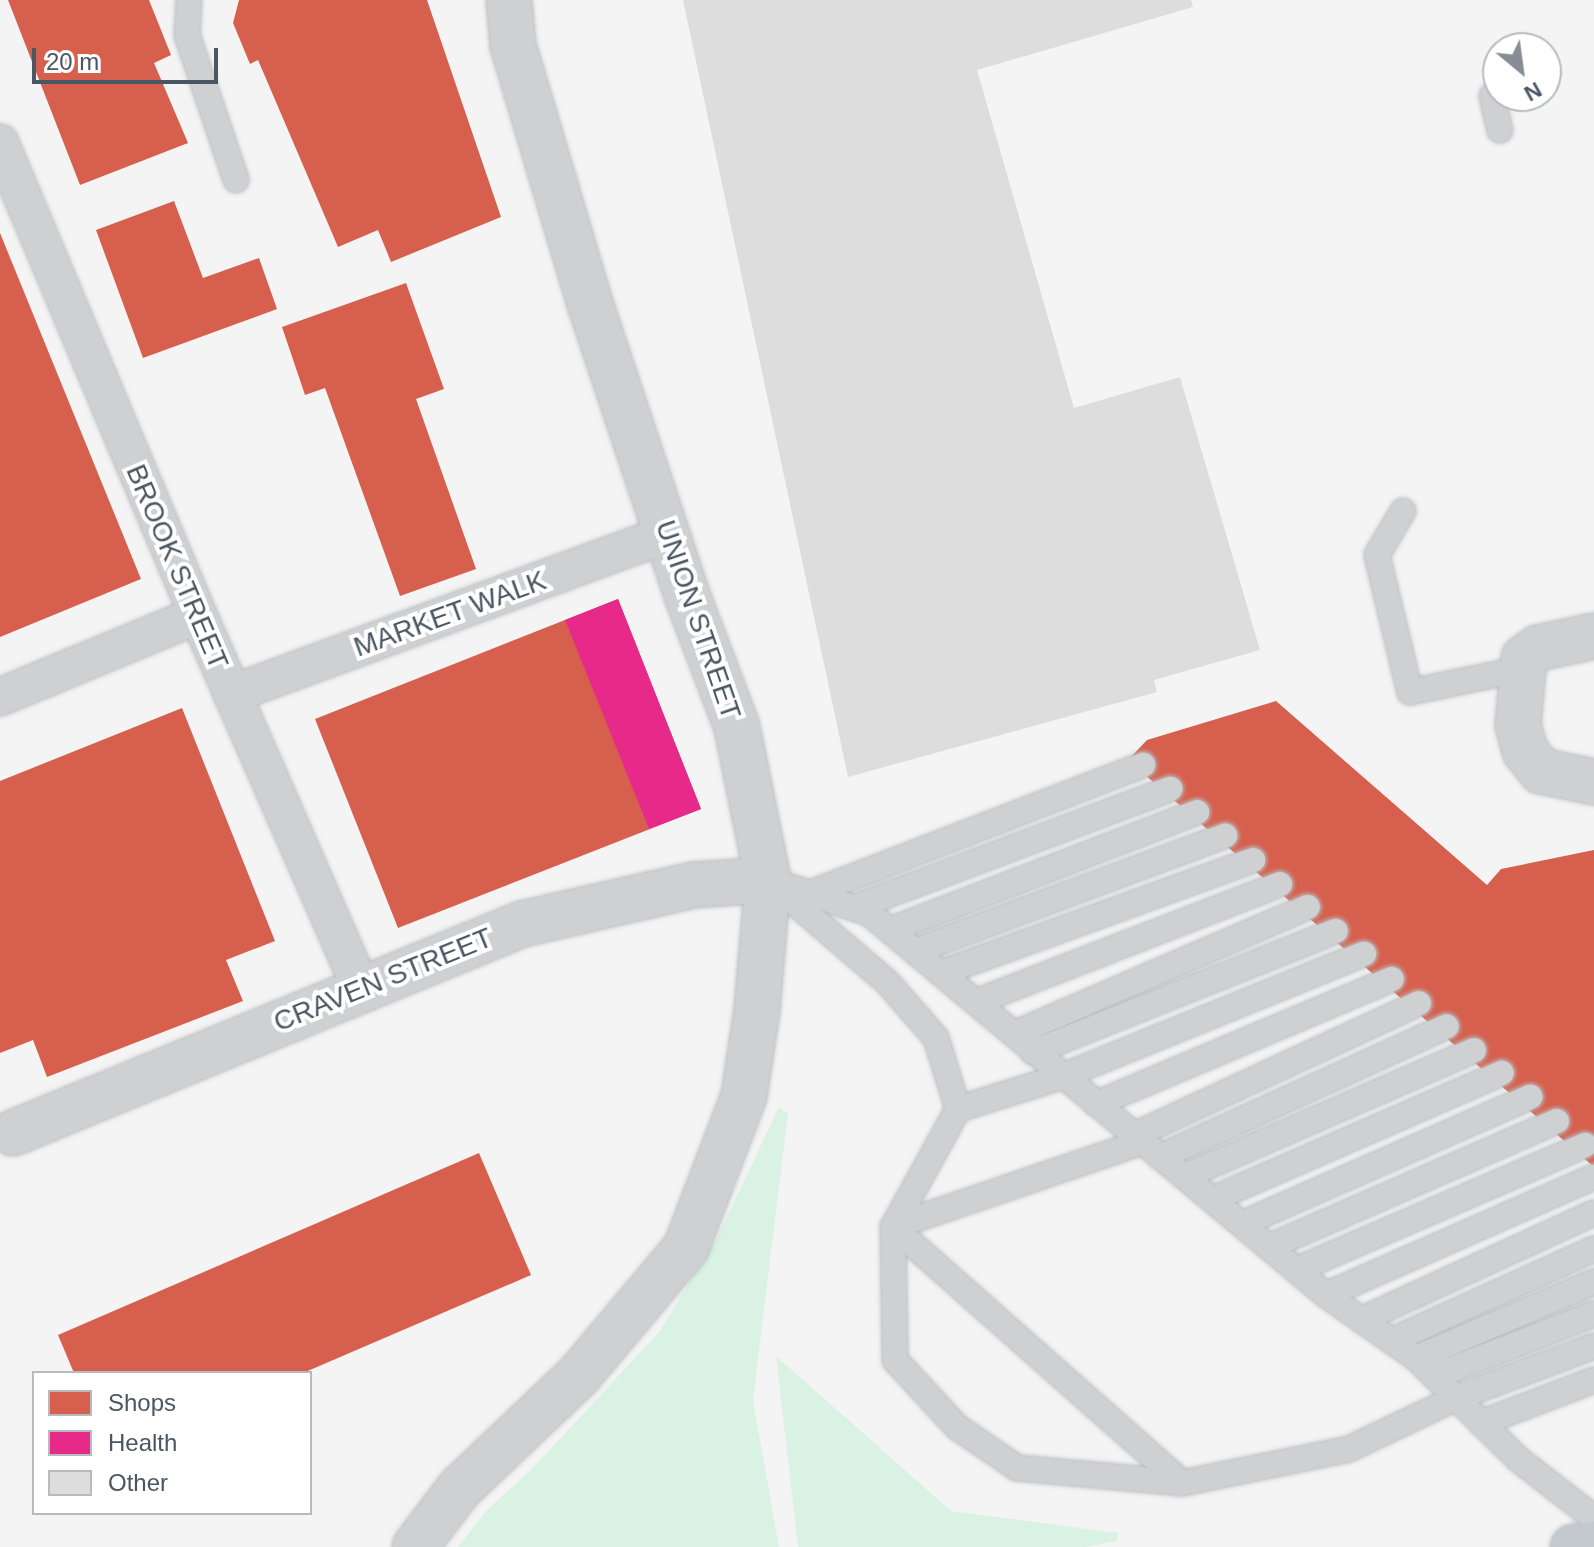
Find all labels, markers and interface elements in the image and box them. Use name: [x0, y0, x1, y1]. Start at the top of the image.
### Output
scale bar: [36, 32, 222, 82]
north arrow: [1482, 32, 1562, 112]
text: 20 m: [46, 48, 99, 75]
text: N: [1520, 77, 1546, 106]
street label: BROOK STREET: [119, 459, 235, 675]
street label: UNION STREET: [648, 516, 748, 724]
street label: MARKET WALK: [349, 564, 551, 664]
street label: CRAVEN STREET: [269, 921, 497, 1039]
legend: [32, 1371, 312, 1515]
text: Shops: [108, 1389, 176, 1416]
text: Health: [108, 1429, 177, 1456]
text: Other: [108, 1469, 168, 1496]

